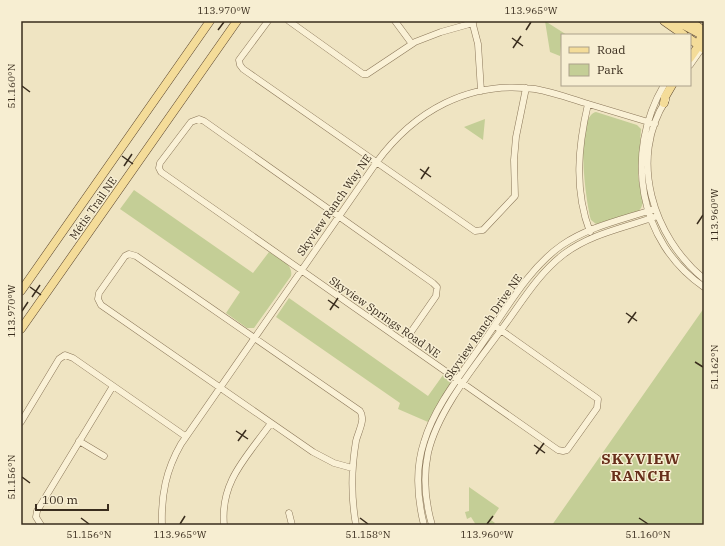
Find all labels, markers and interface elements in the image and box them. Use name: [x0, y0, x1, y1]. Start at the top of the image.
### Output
text: 113.970°W: [197, 4, 251, 17]
text: 113.965°W: [504, 4, 558, 17]
legend: [561, 34, 691, 86]
text: Road: [597, 42, 626, 57]
text: Park: [597, 62, 623, 77]
text: 51.160°N: [5, 63, 18, 109]
street label: Skyview Ranch Way NE: [294, 152, 374, 258]
street label: Métis Trail NE: [66, 174, 120, 242]
text: 113.960°W: [708, 188, 721, 242]
street label: Skyview Ranch Drive NE: [441, 271, 525, 383]
street label: Skyview Springs Road NE: [327, 273, 443, 361]
text: 113.970°W: [5, 284, 18, 338]
text: 51.162°N: [708, 344, 721, 390]
district label: SKYVIEW RANCH: [601, 449, 681, 485]
text: 51.156°N: [5, 454, 18, 500]
scale bar: [36, 486, 108, 512]
text: 100 m: [42, 492, 78, 507]
text: 51.156°N: [66, 528, 112, 541]
text: 113.965°W: [153, 528, 207, 541]
text: 51.158°N: [345, 528, 391, 541]
text: 113.960°W: [460, 528, 514, 541]
text: 51.160°N: [625, 528, 671, 541]

